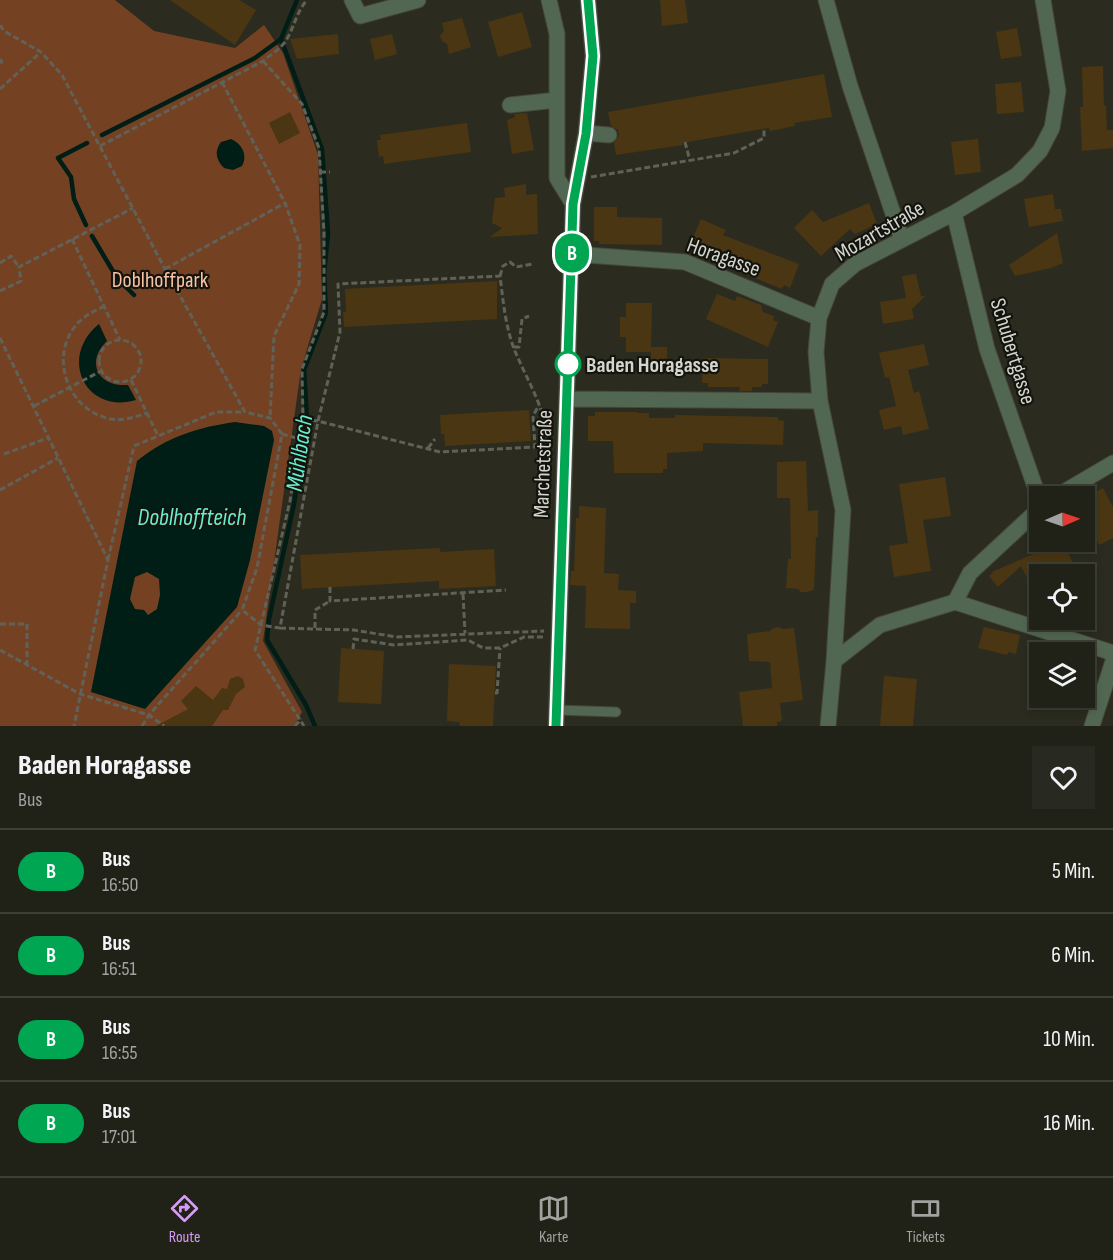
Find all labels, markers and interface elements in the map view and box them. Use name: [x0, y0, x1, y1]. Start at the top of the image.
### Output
street label: Mozartstraße: [830, 195, 929, 268]
street label: Horagasse: [683, 232, 764, 283]
line badge: B: [552, 234, 592, 272]
text: B: [567, 241, 577, 266]
park label: Doblhoffpark: [112, 267, 209, 294]
street label: Schubertgasse: [984, 295, 1041, 408]
marker: Baden Horagasse: [555, 351, 581, 377]
place label: Baden Horagasse: [586, 352, 719, 379]
street label: Marchetstraße: [528, 410, 559, 519]
water label: Mühlbach: [280, 413, 319, 493]
north arrow: [1029, 486, 1095, 552]
map controls: [1029, 486, 1095, 708]
water label: Doblhoffteich: [138, 503, 246, 532]
button: locate: [1029, 564, 1095, 630]
button: layers: [1029, 642, 1095, 708]
button: heart: [1032, 746, 1095, 809]
text: Baden Horagasse: [18, 749, 191, 782]
text: Bus: [18, 788, 42, 812]
text: Bus: [102, 846, 131, 873]
text: 5 Min.: [1052, 858, 1095, 885]
text: B: [46, 859, 56, 884]
text: 16:50: [102, 873, 138, 897]
text: Bus: [102, 930, 131, 957]
text: 6 Min.: [1051, 942, 1095, 969]
text: B: [46, 943, 56, 968]
text: 16:51: [102, 957, 137, 981]
text: Bus: [102, 1014, 131, 1041]
text: 10 Min.: [1043, 1026, 1095, 1053]
text: B: [46, 1027, 56, 1052]
text: 16:55: [102, 1041, 138, 1065]
text: Bus: [102, 1098, 131, 1125]
text: 16 Min.: [1043, 1110, 1095, 1137]
text: B: [46, 1111, 56, 1136]
text: 17:01: [102, 1125, 137, 1149]
tab: Route: [168, 1192, 201, 1247]
tab: Karte: [537, 1192, 570, 1247]
tab: Tickets: [906, 1192, 945, 1247]

